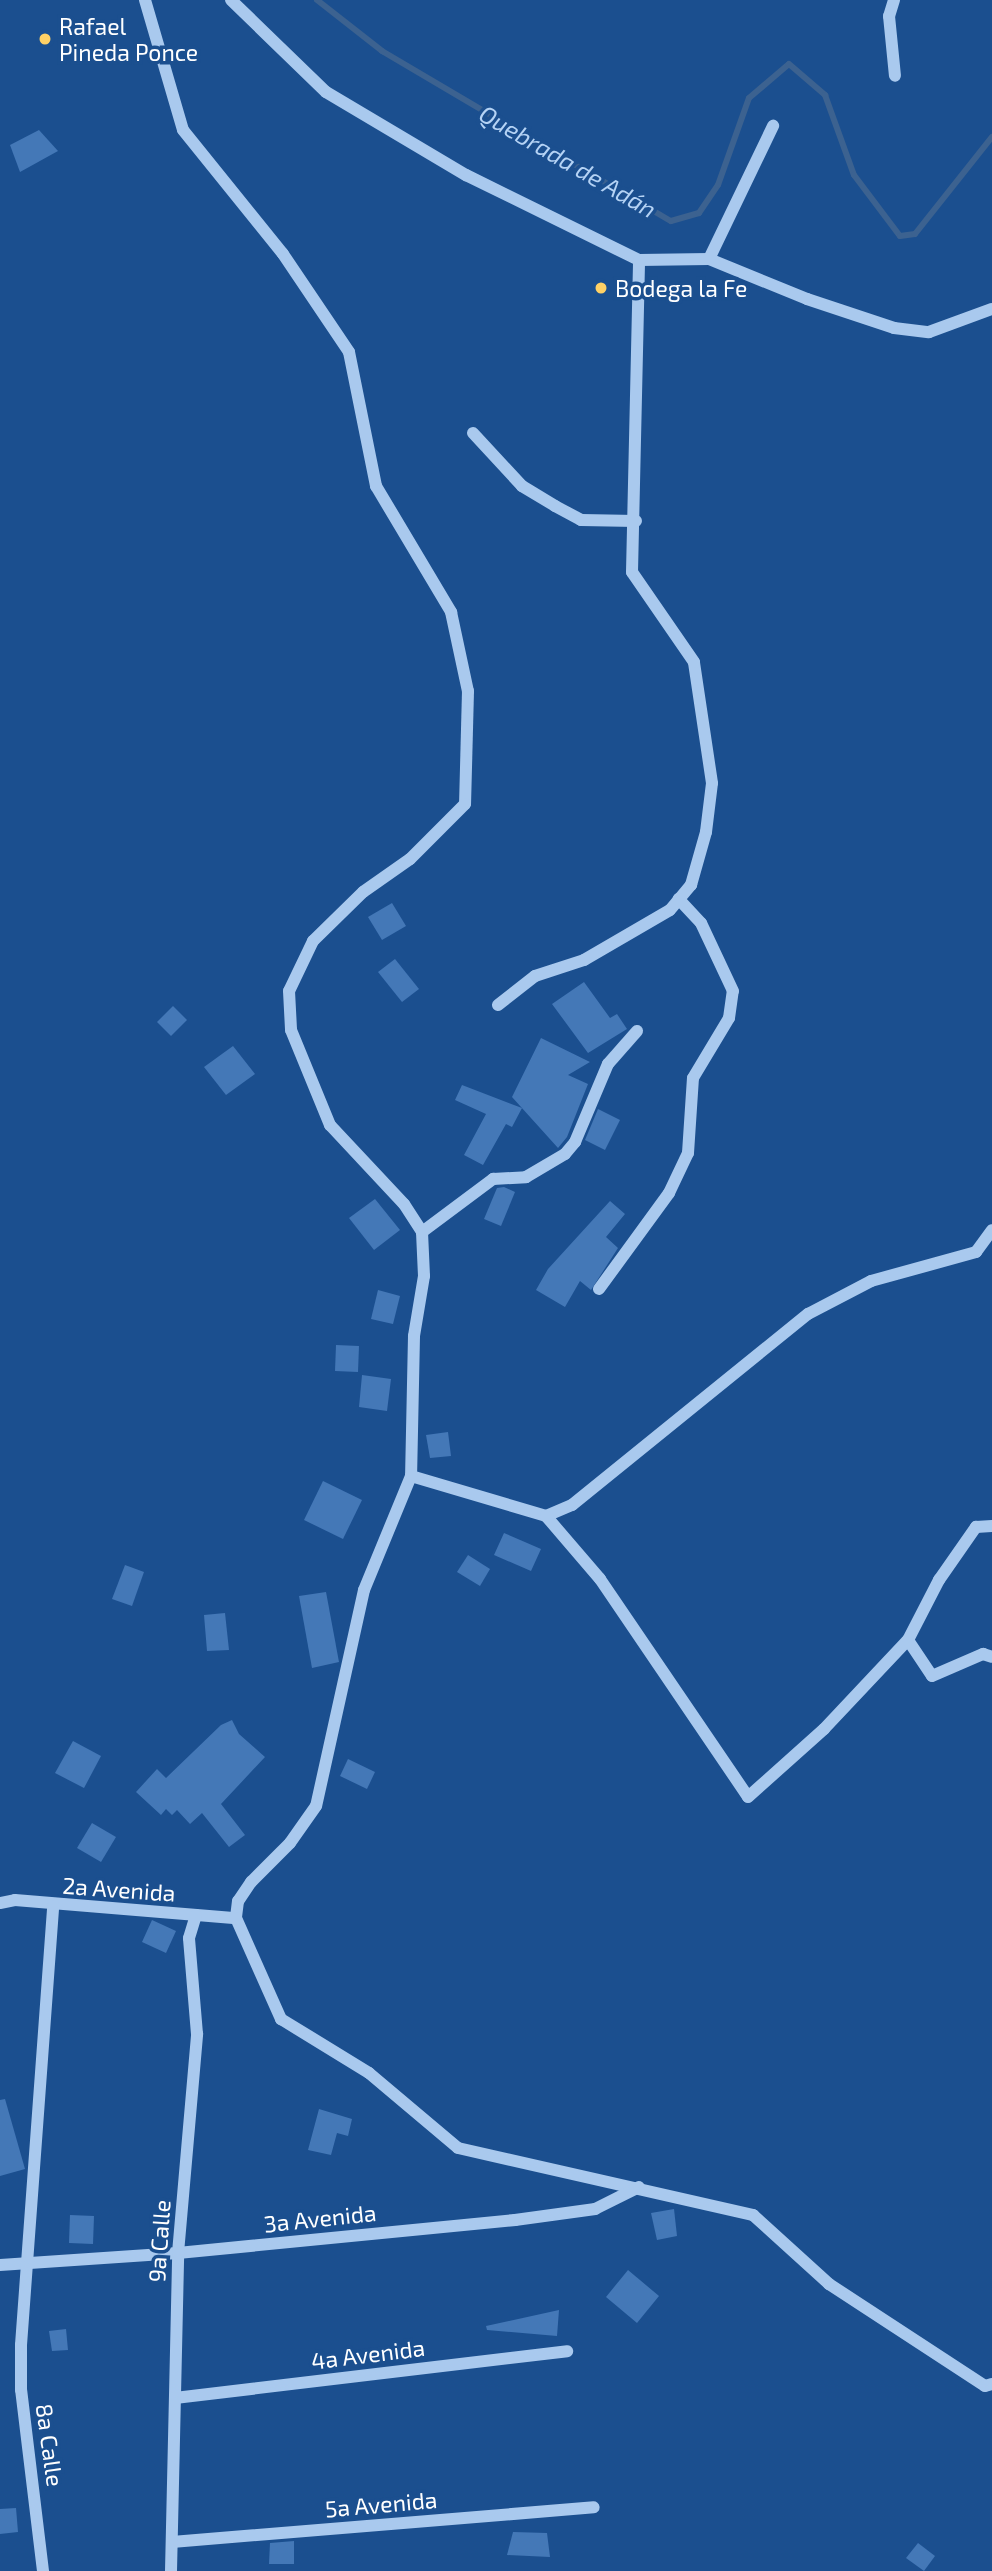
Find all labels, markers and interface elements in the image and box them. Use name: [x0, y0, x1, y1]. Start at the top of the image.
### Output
place label: Rafael Pineda Ponce: [59, 12, 198, 66]
marker: Rafael Pineda Ponce: [37, 31, 53, 47]
water label: Quebrada de Adán: [474, 98, 662, 224]
place label: Bodega la Fe: [615, 274, 747, 302]
marker: Bodega la Fe: [593, 280, 609, 296]
street label: 2a Avenida: [61, 1871, 177, 1907]
street label: 3a Avenida: [262, 2198, 378, 2238]
street label: 9a Calle: [142, 2199, 176, 2283]
street label: 4a Avenida: [309, 2333, 427, 2375]
street label: 8a Calle: [31, 2402, 69, 2488]
street label: 5a Avenida: [323, 2485, 439, 2523]

